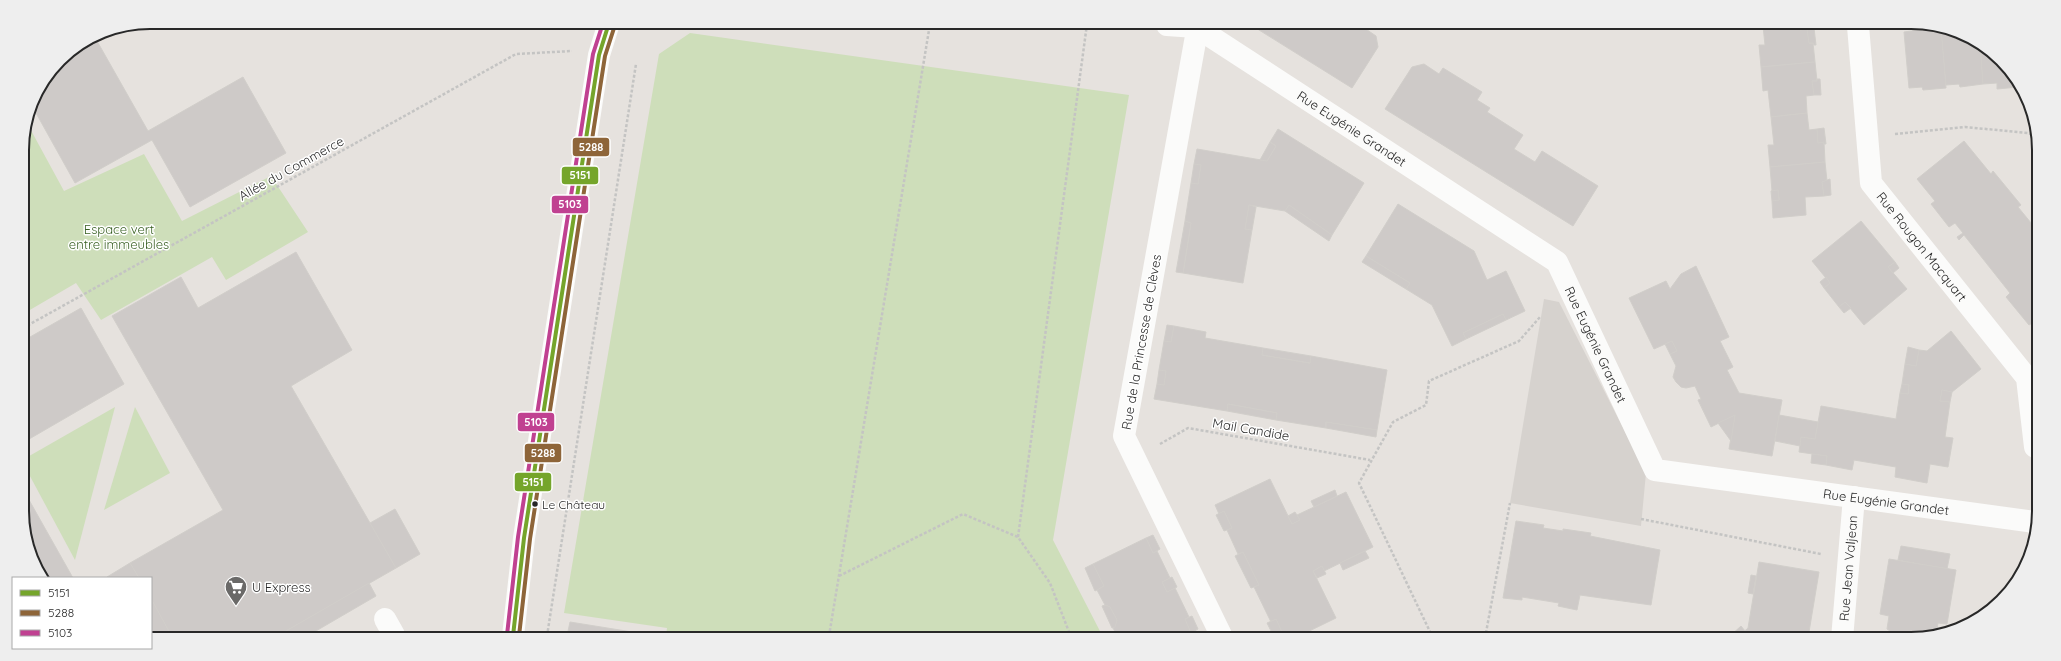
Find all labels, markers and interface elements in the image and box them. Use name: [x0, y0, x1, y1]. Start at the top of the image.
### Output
street label: Rue Eugénie Grandet: [1294, 87, 1409, 170]
street label: Allée du Commerce: [236, 132, 346, 204]
line badge: 5288: [572, 137, 610, 157]
text: 5288: [579, 140, 603, 154]
line badge: 5151: [561, 166, 599, 185]
text: 5151: [569, 168, 591, 182]
street label: Rue Rougon Macquart: [1873, 189, 1970, 305]
line badge: 5103: [551, 195, 589, 214]
text: 5103: [558, 197, 582, 211]
park label: Espace vert entre immeubles: [69, 221, 169, 252]
street label: Rue de la Princesse de Clèves: [1118, 253, 1164, 431]
street label: Rue Eugénie Grandet: [1562, 284, 1630, 405]
line badge: 5103: [517, 412, 555, 432]
street label: Mail Candide: [1211, 414, 1291, 444]
text: 5103: [524, 415, 548, 429]
line badge: 5288: [524, 443, 562, 463]
text: 5288: [531, 446, 555, 460]
line badge: 5151: [514, 472, 552, 492]
text: 5151: [522, 475, 544, 489]
street label: Rue Eugénie Grandet: [1822, 485, 1950, 518]
place label: Le Château: [542, 497, 605, 512]
marker: Le Château: [530, 499, 540, 509]
street label: Rue Jean Valjean: [1836, 515, 1860, 622]
supermarket icon: U Express: [223, 574, 249, 607]
legend: [12, 577, 152, 649]
place label: U Express: [252, 579, 311, 595]
text: 5151: [48, 585, 70, 600]
text: 5288: [48, 605, 74, 620]
text: 5103: [48, 625, 72, 640]

